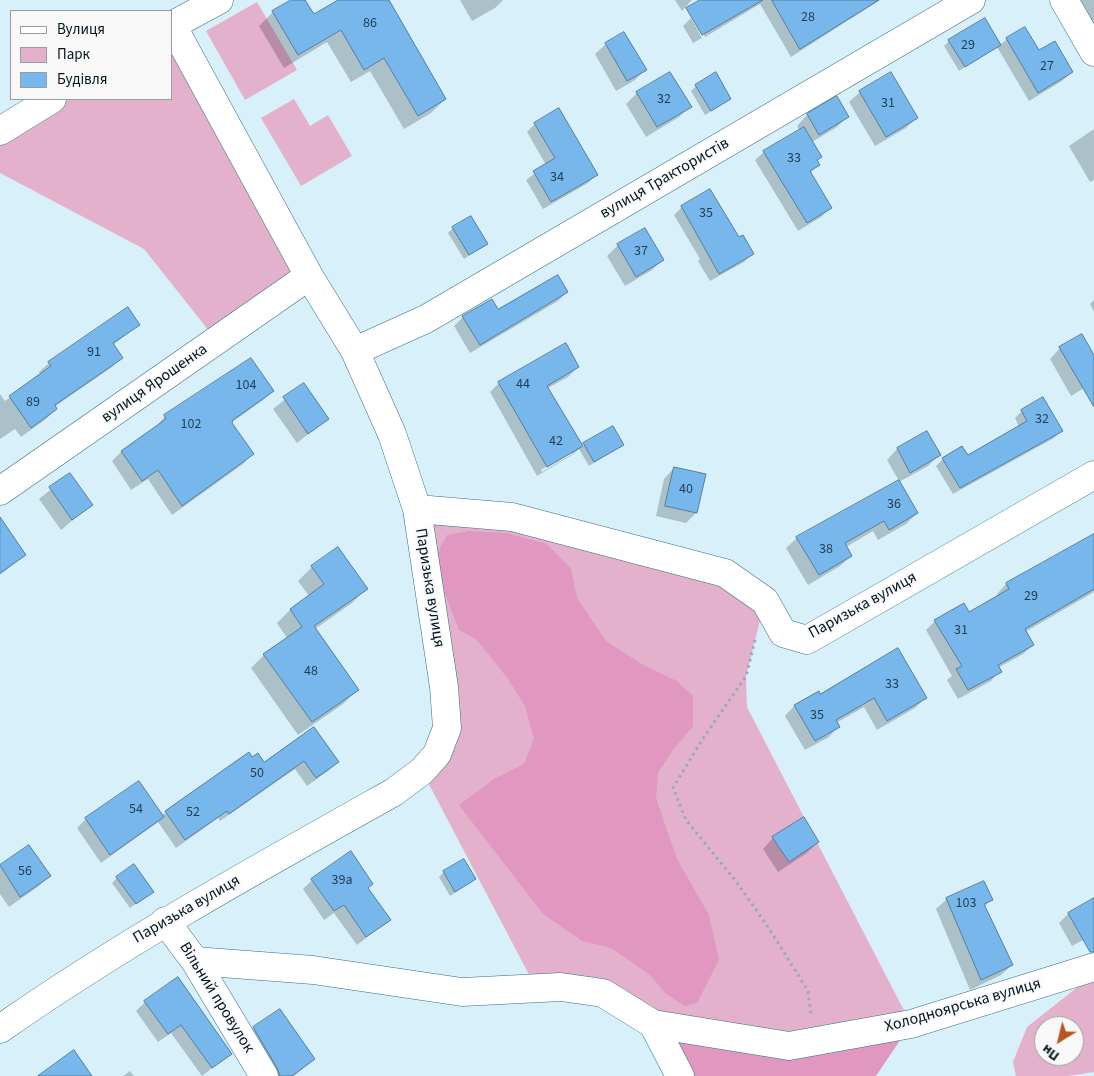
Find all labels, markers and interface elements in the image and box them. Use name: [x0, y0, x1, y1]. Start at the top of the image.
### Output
legend: [10, 10, 172, 100]
house number: 28: [801, 10, 815, 26]
house number: 86: [363, 16, 377, 32]
text: Вулиця: [57, 19, 105, 40]
house number: 29: [961, 38, 975, 54]
text: Парк: [57, 44, 90, 65]
house number: 27: [1040, 59, 1054, 75]
text: Будівля: [57, 69, 107, 90]
house number: 32: [657, 92, 671, 108]
house number: 31: [881, 96, 895, 112]
street label: вулиця Трактористів: [597, 134, 733, 224]
house number: 33: [787, 151, 801, 167]
house number: 34: [550, 170, 564, 186]
house number: 35: [699, 206, 713, 222]
house number: 37: [634, 244, 648, 260]
street label: вулиця Ярошенка: [98, 340, 212, 428]
house number: 91: [87, 345, 101, 361]
house number: 44: [516, 377, 530, 393]
house number: 104: [236, 378, 256, 394]
house number: 89: [26, 395, 40, 411]
house number: 32: [1035, 412, 1049, 428]
house number: 102: [181, 417, 201, 433]
house number: 42: [549, 434, 563, 450]
house number: 40: [679, 482, 693, 498]
house number: 36: [887, 497, 901, 513]
street label: Паризька вулиця: [410, 527, 448, 649]
house number: 38: [819, 542, 833, 558]
street label: Паризька вулиця: [806, 568, 920, 644]
house number: 29: [1024, 589, 1038, 605]
house number: 31: [954, 623, 968, 639]
house number: 48: [304, 664, 318, 680]
house number: 33: [885, 677, 899, 693]
house number: 35: [810, 708, 824, 724]
house number: 50: [250, 766, 264, 782]
house number: 54: [129, 802, 143, 818]
house number: 52: [186, 805, 200, 821]
house number: 56: [18, 864, 32, 880]
street label: Паризька вулиця: [130, 872, 244, 948]
house number: 39а: [332, 873, 352, 889]
house number: 103: [956, 896, 976, 912]
street label: Вільний провулок: [174, 939, 258, 1057]
street label: Холодноярська вулиця: [883, 975, 1043, 1037]
north arrow: [1034, 1016, 1084, 1066]
text: Пн: [1038, 1039, 1064, 1066]

